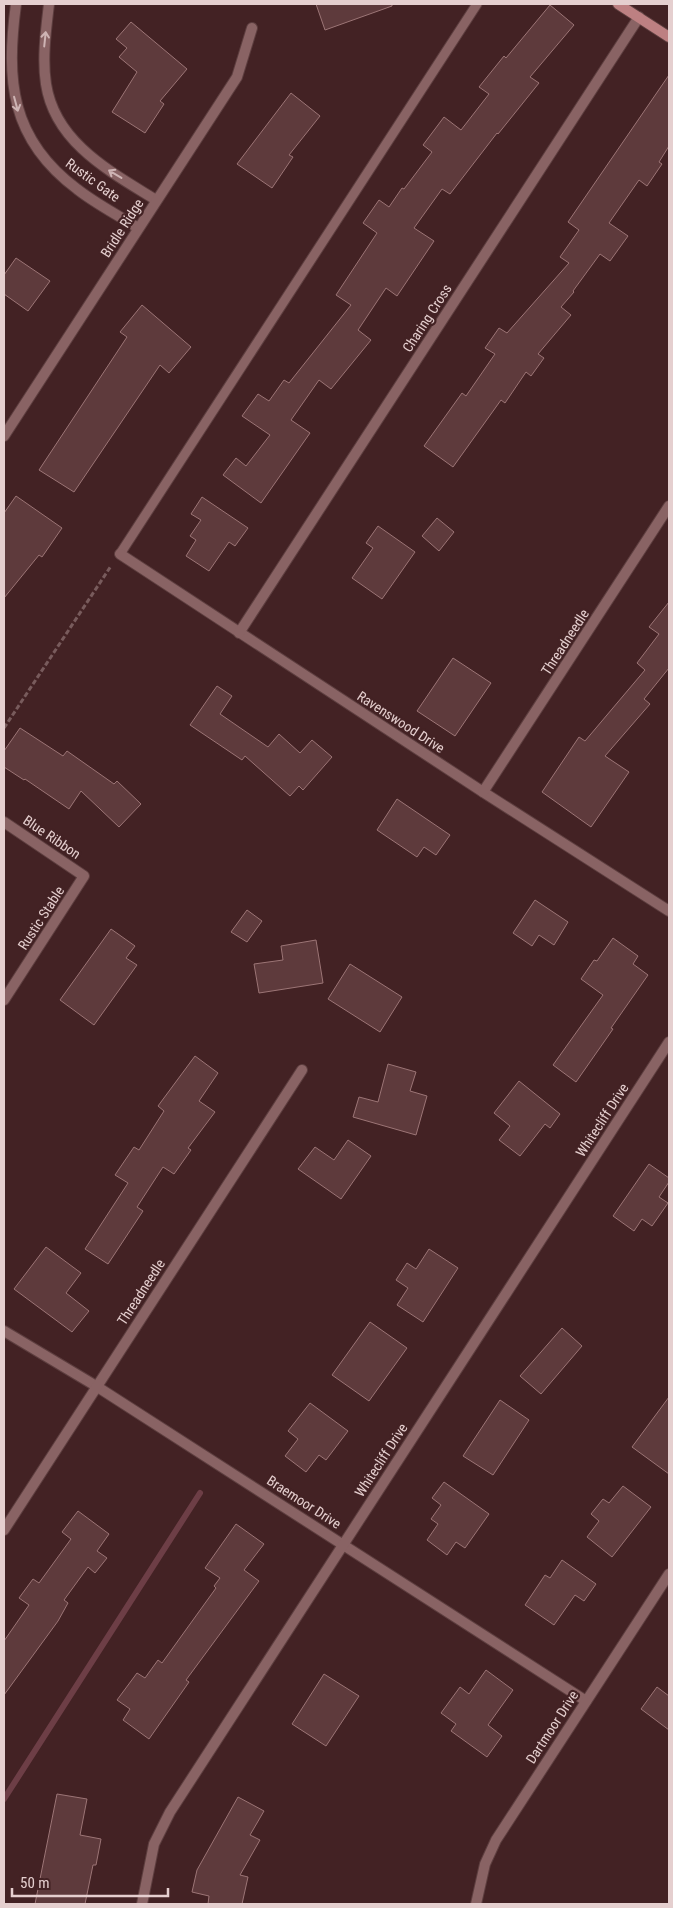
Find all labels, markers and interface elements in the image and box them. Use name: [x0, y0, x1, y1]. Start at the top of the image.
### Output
one-way arrow: [40, 31, 50, 47]
one-way arrow: [12, 96, 22, 112]
street label: Rustic Gate: [63, 155, 124, 205]
one-way arrow: [108, 169, 122, 179]
street label: Bridle Ridge: [97, 196, 147, 260]
street label: Charing Cross: [399, 281, 455, 355]
street label: Threadneedle: [538, 606, 592, 678]
street label: Ravenswood Drive: [354, 688, 448, 756]
street label: Blue Ribbon: [20, 812, 84, 862]
street label: Rustic Stable: [15, 883, 68, 953]
street label: Whitecliff Drive: [572, 1080, 632, 1160]
street label: Threadneedle: [114, 1256, 168, 1328]
street label: Whitecliff Drive: [351, 1420, 411, 1500]
street label: Braemoor Drive: [264, 1472, 344, 1532]
street label: Dartmoor Drive: [523, 1687, 582, 1766]
scale bar: [12, 1866, 169, 1898]
text: 50 m: [20, 1874, 50, 1892]

